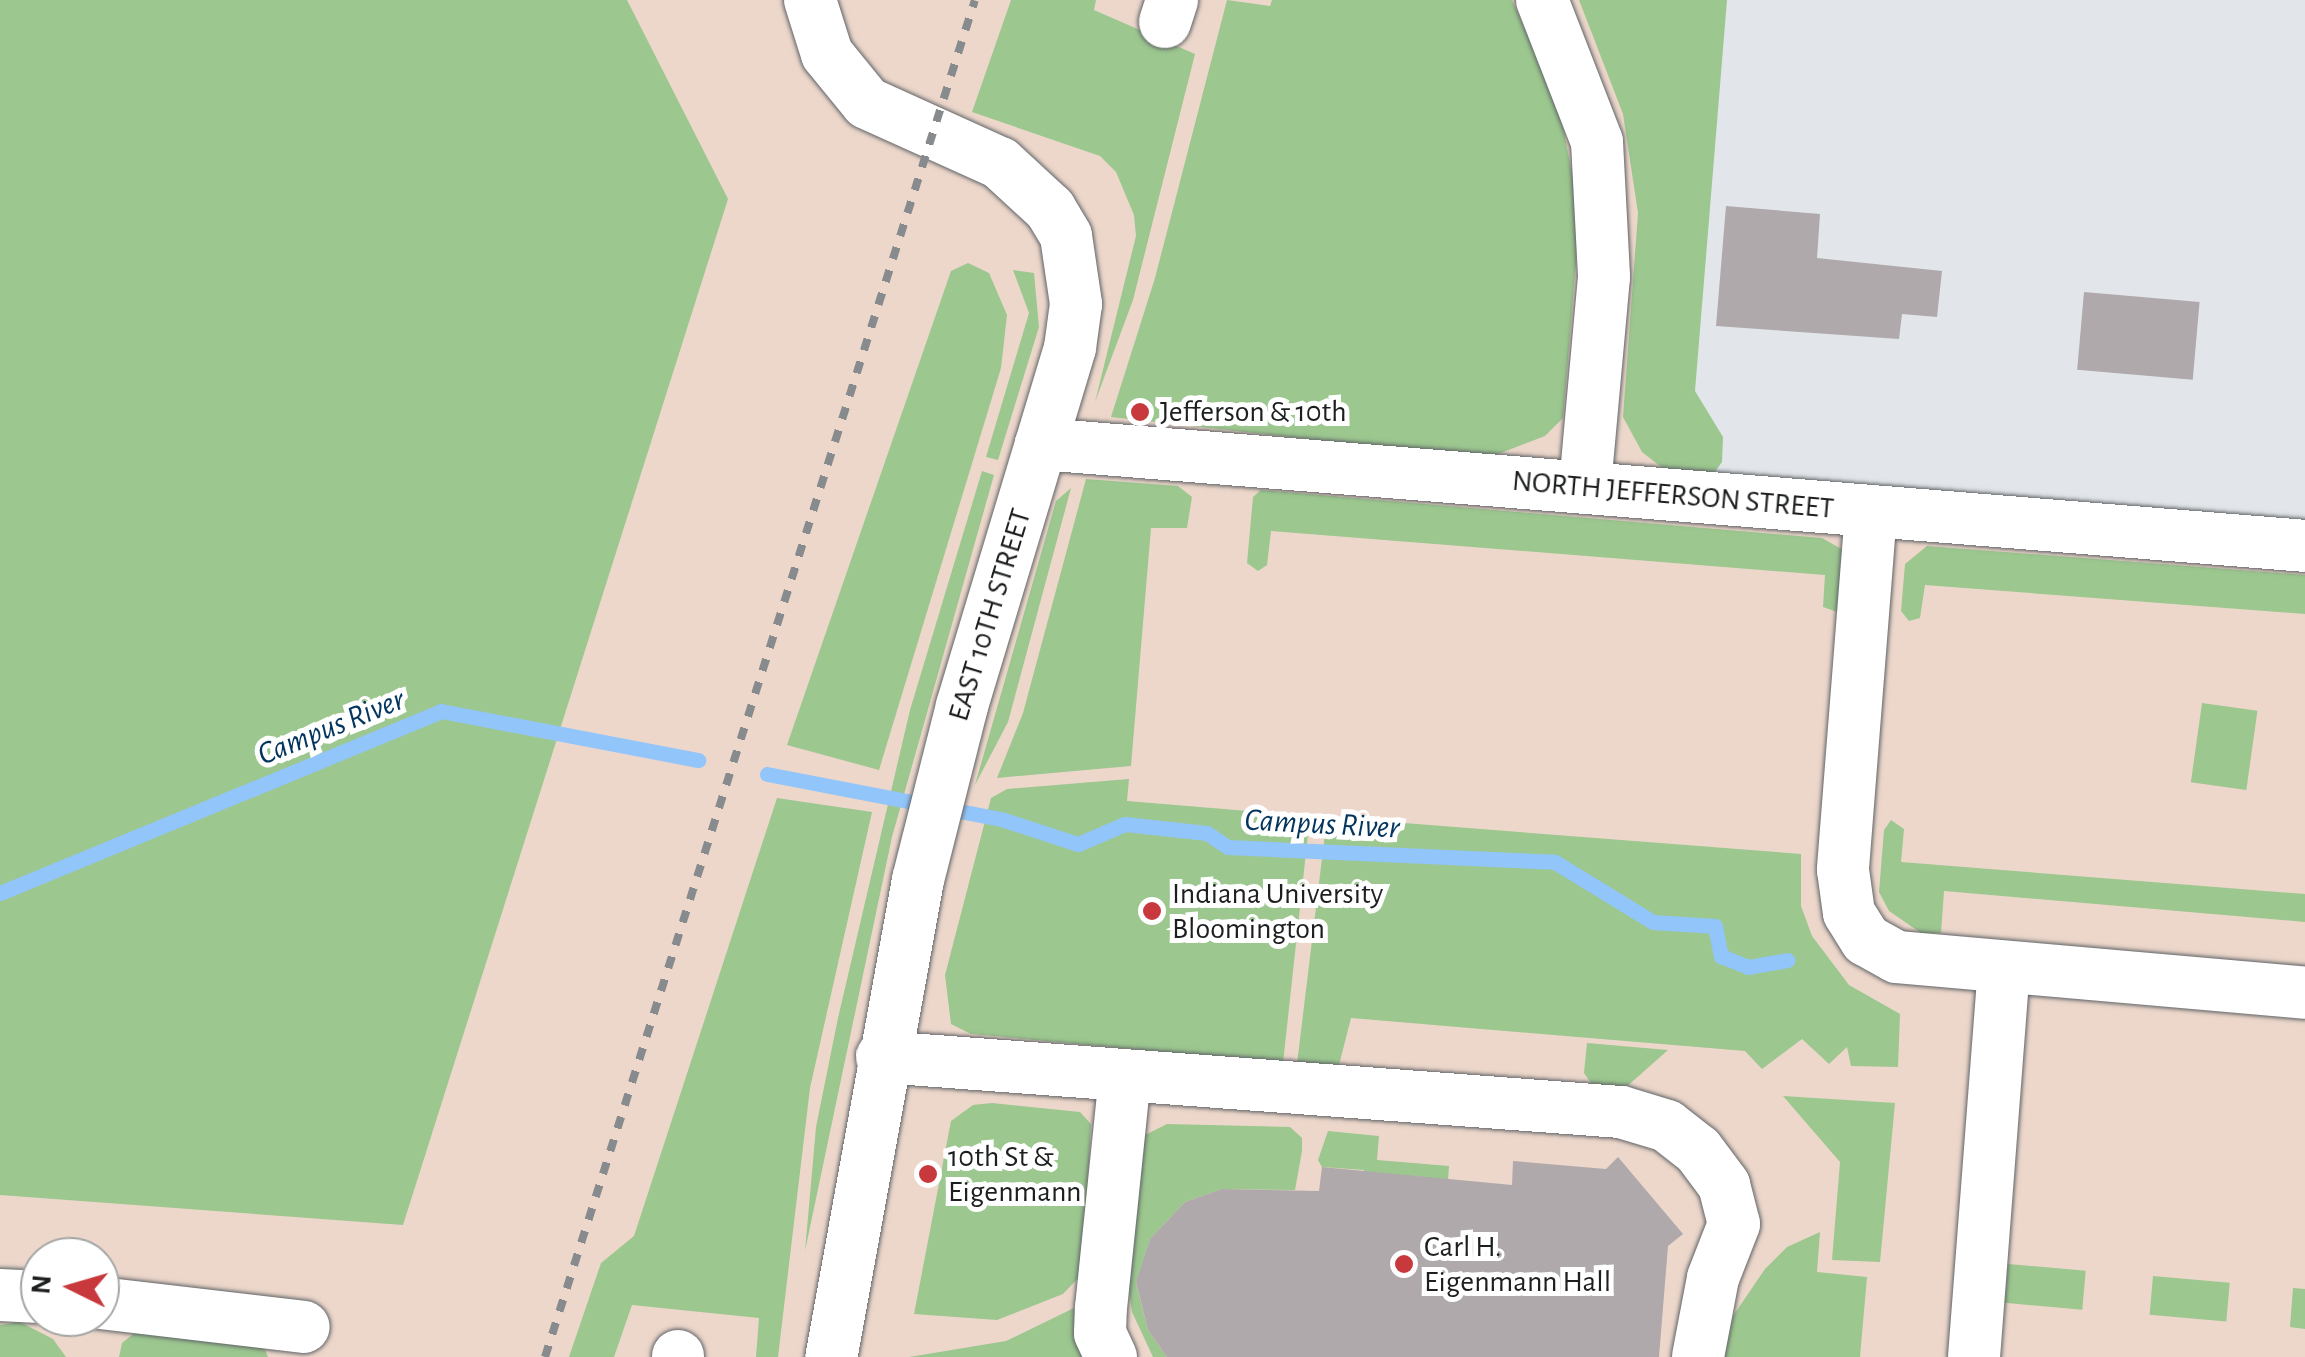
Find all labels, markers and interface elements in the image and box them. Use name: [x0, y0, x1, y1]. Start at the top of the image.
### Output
place label: Jefferson & 10th: [1160, 394, 1347, 430]
marker: Jefferson & 10th: [1129, 401, 1151, 423]
street label: NORTH JEFFERSON STREET: [1511, 463, 1835, 527]
street label: EAST 10TH STREET: [941, 504, 1039, 726]
water label: Campus River: [252, 680, 410, 774]
water label: Campus River: [1244, 801, 1400, 847]
place label: Indiana University Bloomington: [1172, 876, 1383, 946]
marker: Indiana University Bloomington: [1141, 900, 1163, 922]
place label: 10th St & Eigenmann: [948, 1139, 1082, 1210]
marker: 10th St & Eigenmann: [917, 1163, 939, 1185]
place label: Carl H. Eigenmann Hall: [1424, 1229, 1611, 1300]
north arrow: [20, 1237, 120, 1337]
marker: Carl H. Eigenmann Hall: [1393, 1253, 1415, 1275]
text: N: [27, 1274, 57, 1295]

